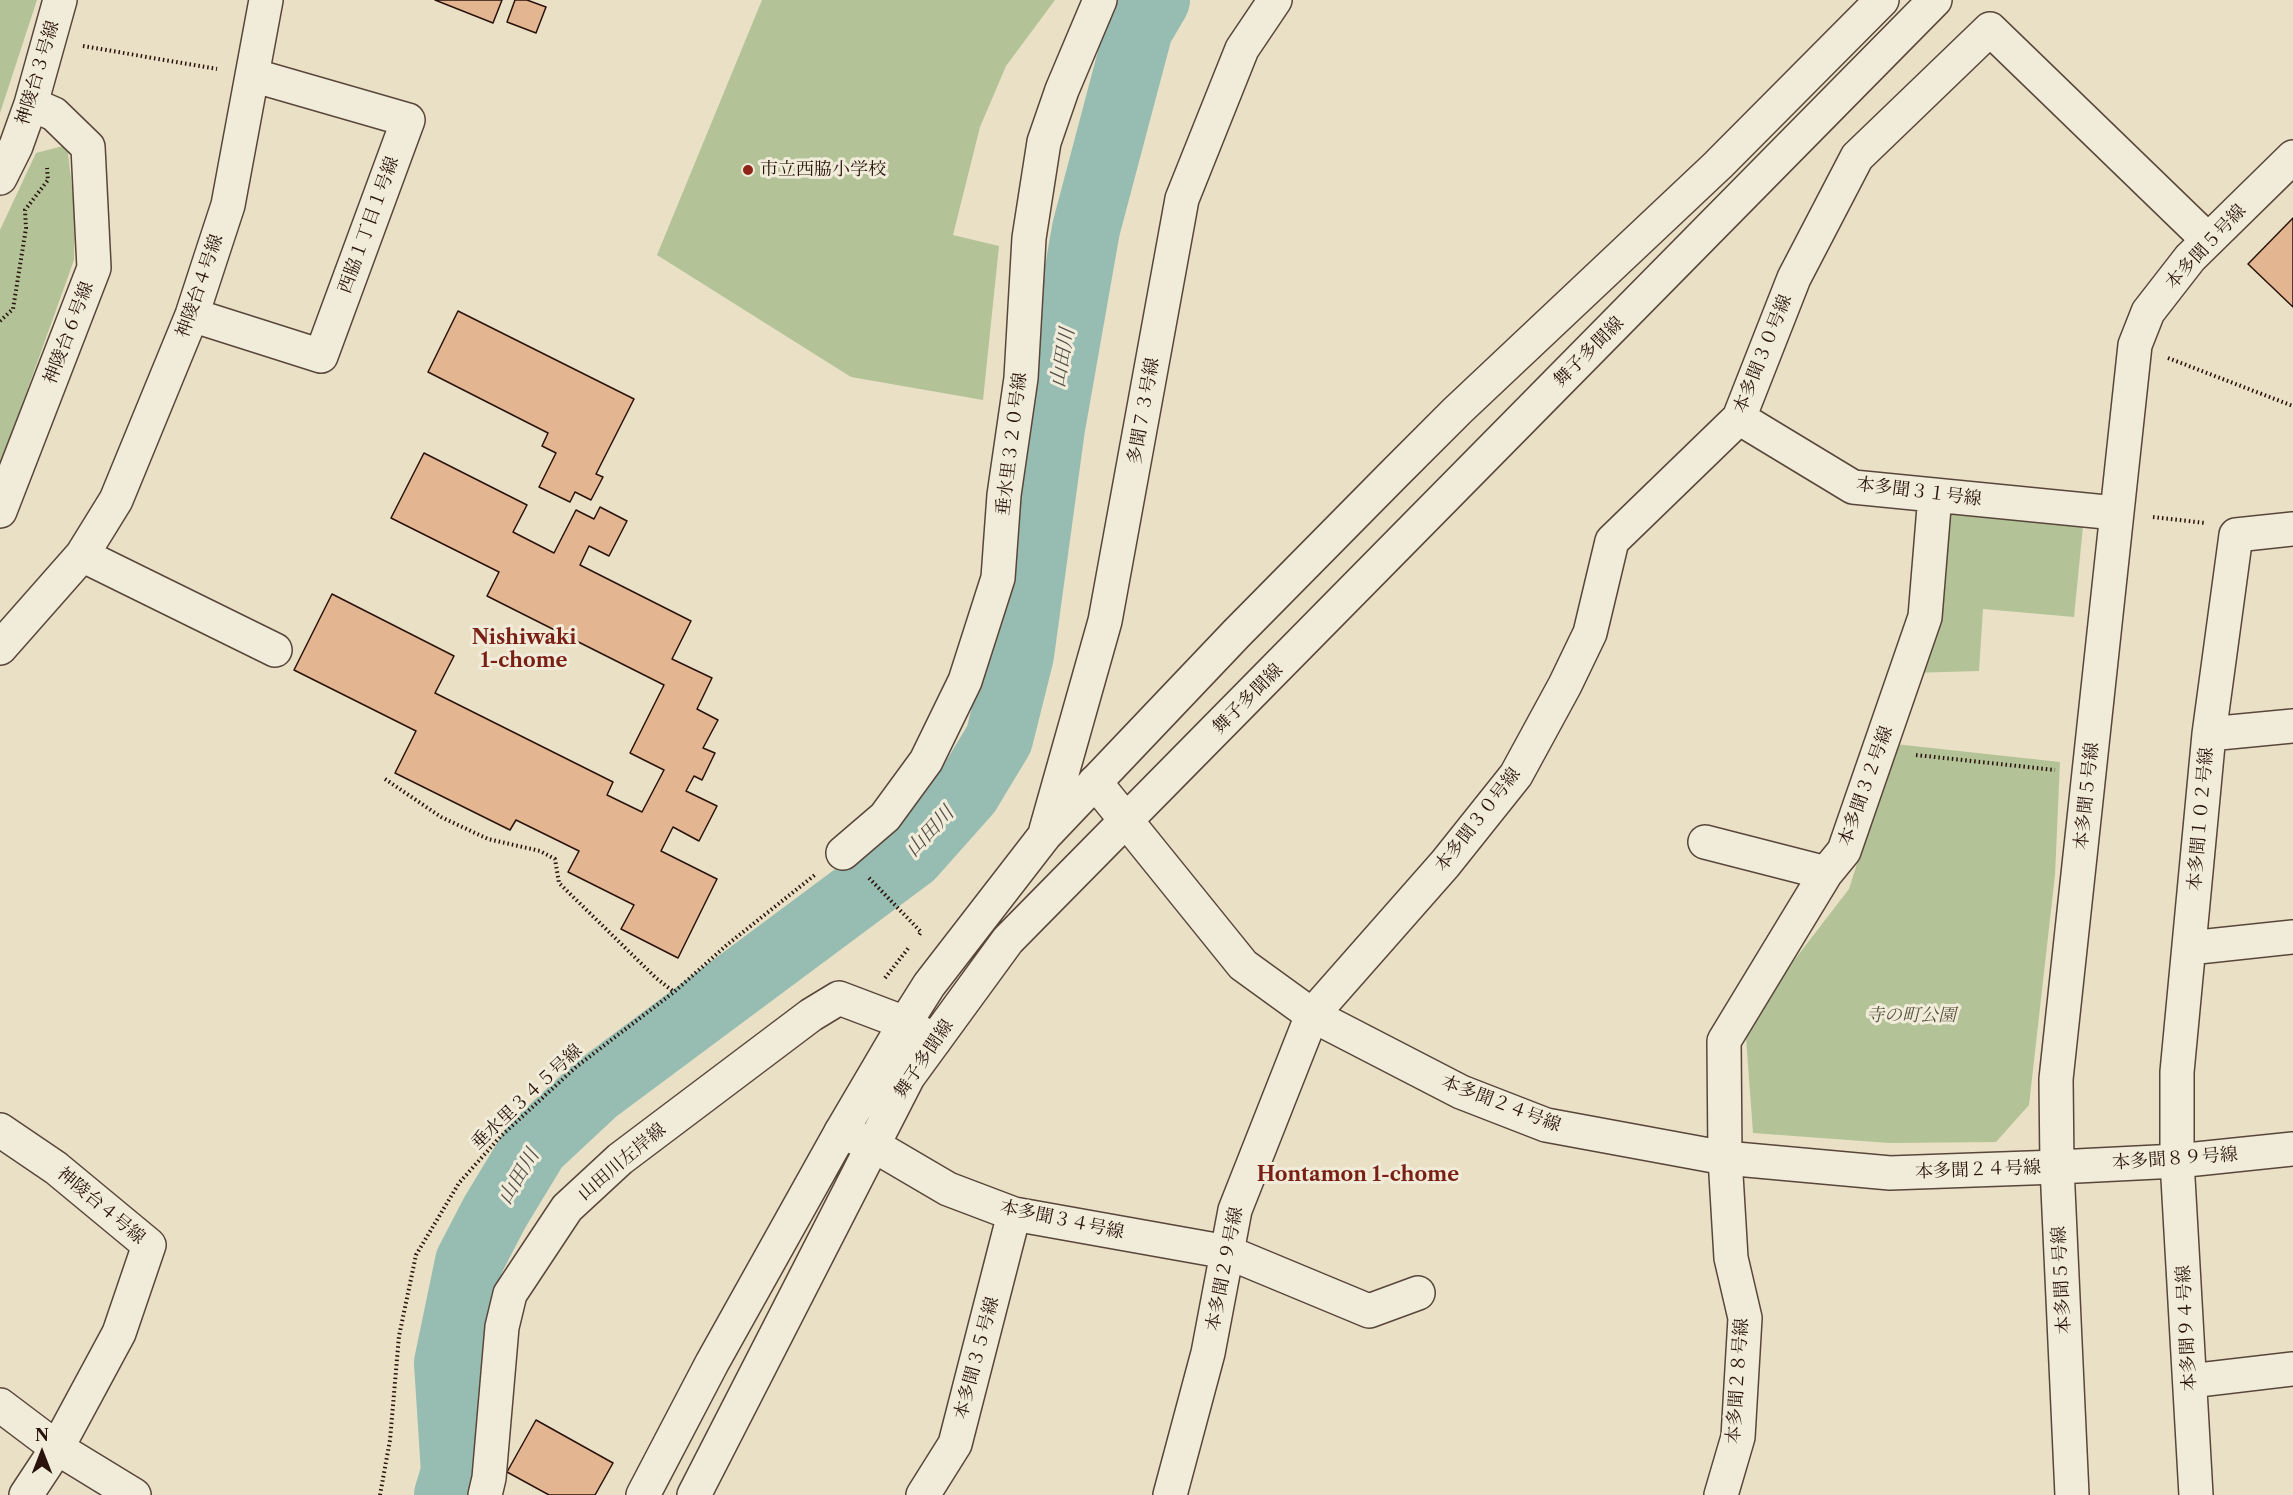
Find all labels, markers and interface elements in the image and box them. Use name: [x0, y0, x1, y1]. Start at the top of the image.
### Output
street label: 神陵台３号線: [12, 18, 64, 128]
street label: 西脇１丁目１号線: [334, 154, 404, 296]
place label: 市立西脇小学校: [760, 159, 886, 181]
marker: 市立西脇小学校: [741, 163, 755, 177]
street label: 本多聞５号線: [2161, 200, 2251, 294]
street label: 神陵台４号線: [172, 231, 228, 341]
street label: 神陵台６号線: [40, 279, 98, 387]
street label: 本多聞３０号線: [1729, 292, 1797, 416]
street label: 舞子多聞線: [1550, 313, 1628, 391]
water label: 山田川: [1046, 326, 1080, 390]
street label: 多聞７３号線: [1124, 356, 1164, 466]
street label: 垂水里３２０号線: [993, 371, 1031, 517]
street label: 本多聞３１号線: [1855, 474, 1983, 510]
district label: Nishiwaki 1-chome: [472, 626, 576, 673]
street label: 舞子多聞線: [1209, 660, 1287, 738]
street label: 本多聞３２号線: [1834, 723, 1898, 849]
street label: 本多聞５号線: [2071, 741, 2103, 851]
street label: 本多聞１０２号線: [2184, 746, 2218, 892]
street label: 本多聞３０号線: [1431, 764, 1525, 876]
water label: 山田川: [901, 802, 959, 862]
park label: 寺の町公園: [1866, 1005, 1956, 1027]
street label: 舞子多聞線: [890, 1016, 958, 1102]
street label: 垂水里３４５号線: [467, 1040, 587, 1154]
street label: 本多聞２４号線: [1438, 1071, 1564, 1137]
street label: 山田川左岸線: [574, 1119, 670, 1205]
street label: 本多聞８９号線: [2111, 1144, 2239, 1174]
water label: 山田川: [493, 1145, 545, 1209]
street label: 本多聞２４号線: [1915, 1157, 2041, 1183]
street label: 神陵台４号線: [53, 1163, 149, 1249]
district label: Hontamon 1-chome: [1257, 1163, 1459, 1187]
street label: 本多聞３４号線: [998, 1196, 1126, 1244]
street label: 本多聞２９号線: [1202, 1205, 1248, 1333]
street label: 本多聞５号線: [2048, 1226, 2076, 1334]
street label: 本多聞９４号線: [2173, 1265, 2201, 1391]
street label: 本多聞３５号線: [950, 1294, 1004, 1422]
street label: 本多聞２８号線: [1723, 1317, 1753, 1445]
north arrow: [12, 1423, 72, 1483]
text: N: [35, 1425, 49, 1445]

